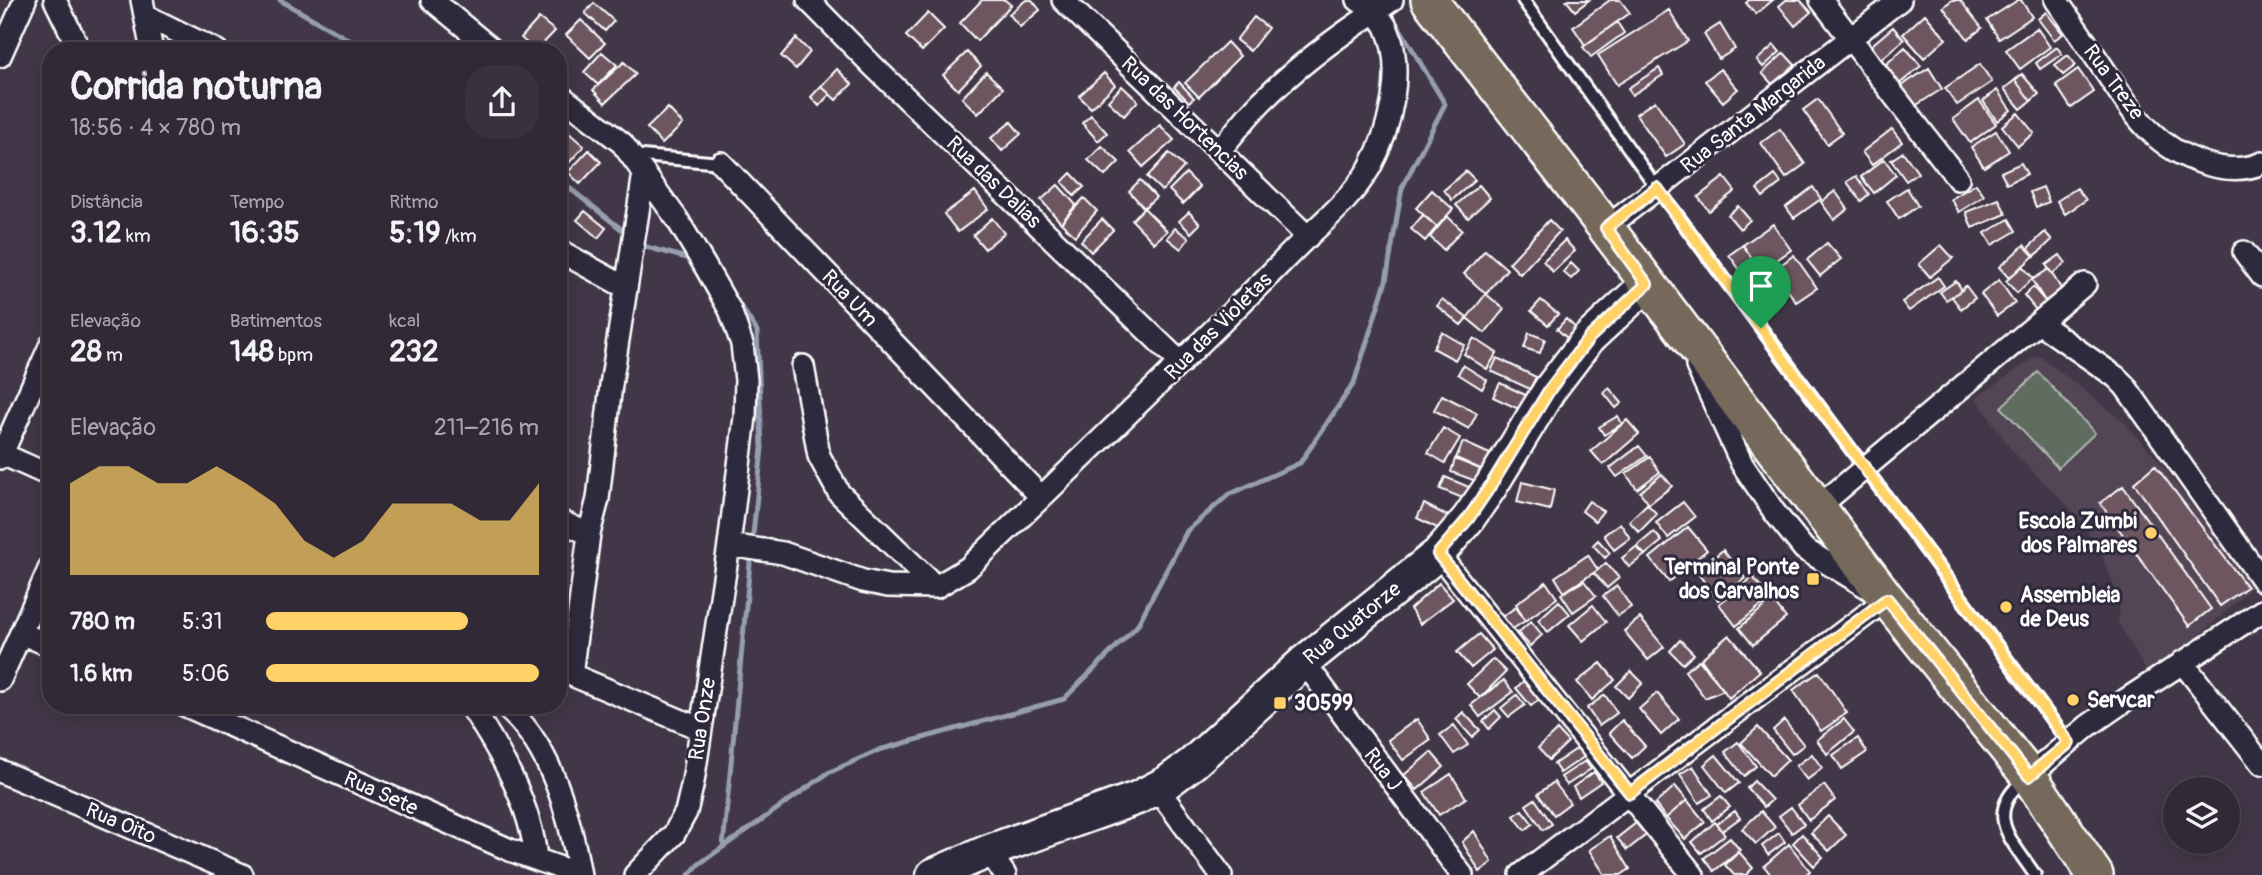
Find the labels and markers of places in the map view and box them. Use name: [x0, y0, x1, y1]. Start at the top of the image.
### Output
pin: [1731, 256, 1791, 328]
place label: Escola Zumbi dos Palmares: [2018, 508, 2138, 559]
marker: Escola Zumbi dos Palmares: [2143, 525, 2159, 541]
place label: Terminal Ponte dos Carvalhos: [1663, 554, 1800, 605]
marker: Terminal Ponte dos Carvalhos: [1805, 571, 1821, 587]
place label: Assembleia de Deus: [2020, 582, 2121, 633]
marker: Assembleia de Deus: [1998, 599, 2014, 615]
place label: Servcar: [2087, 687, 2155, 714]
place label: 30599: [1294, 690, 1353, 717]
marker: Servcar: [2065, 692, 2081, 708]
marker: 30599: [1272, 695, 1288, 711]

